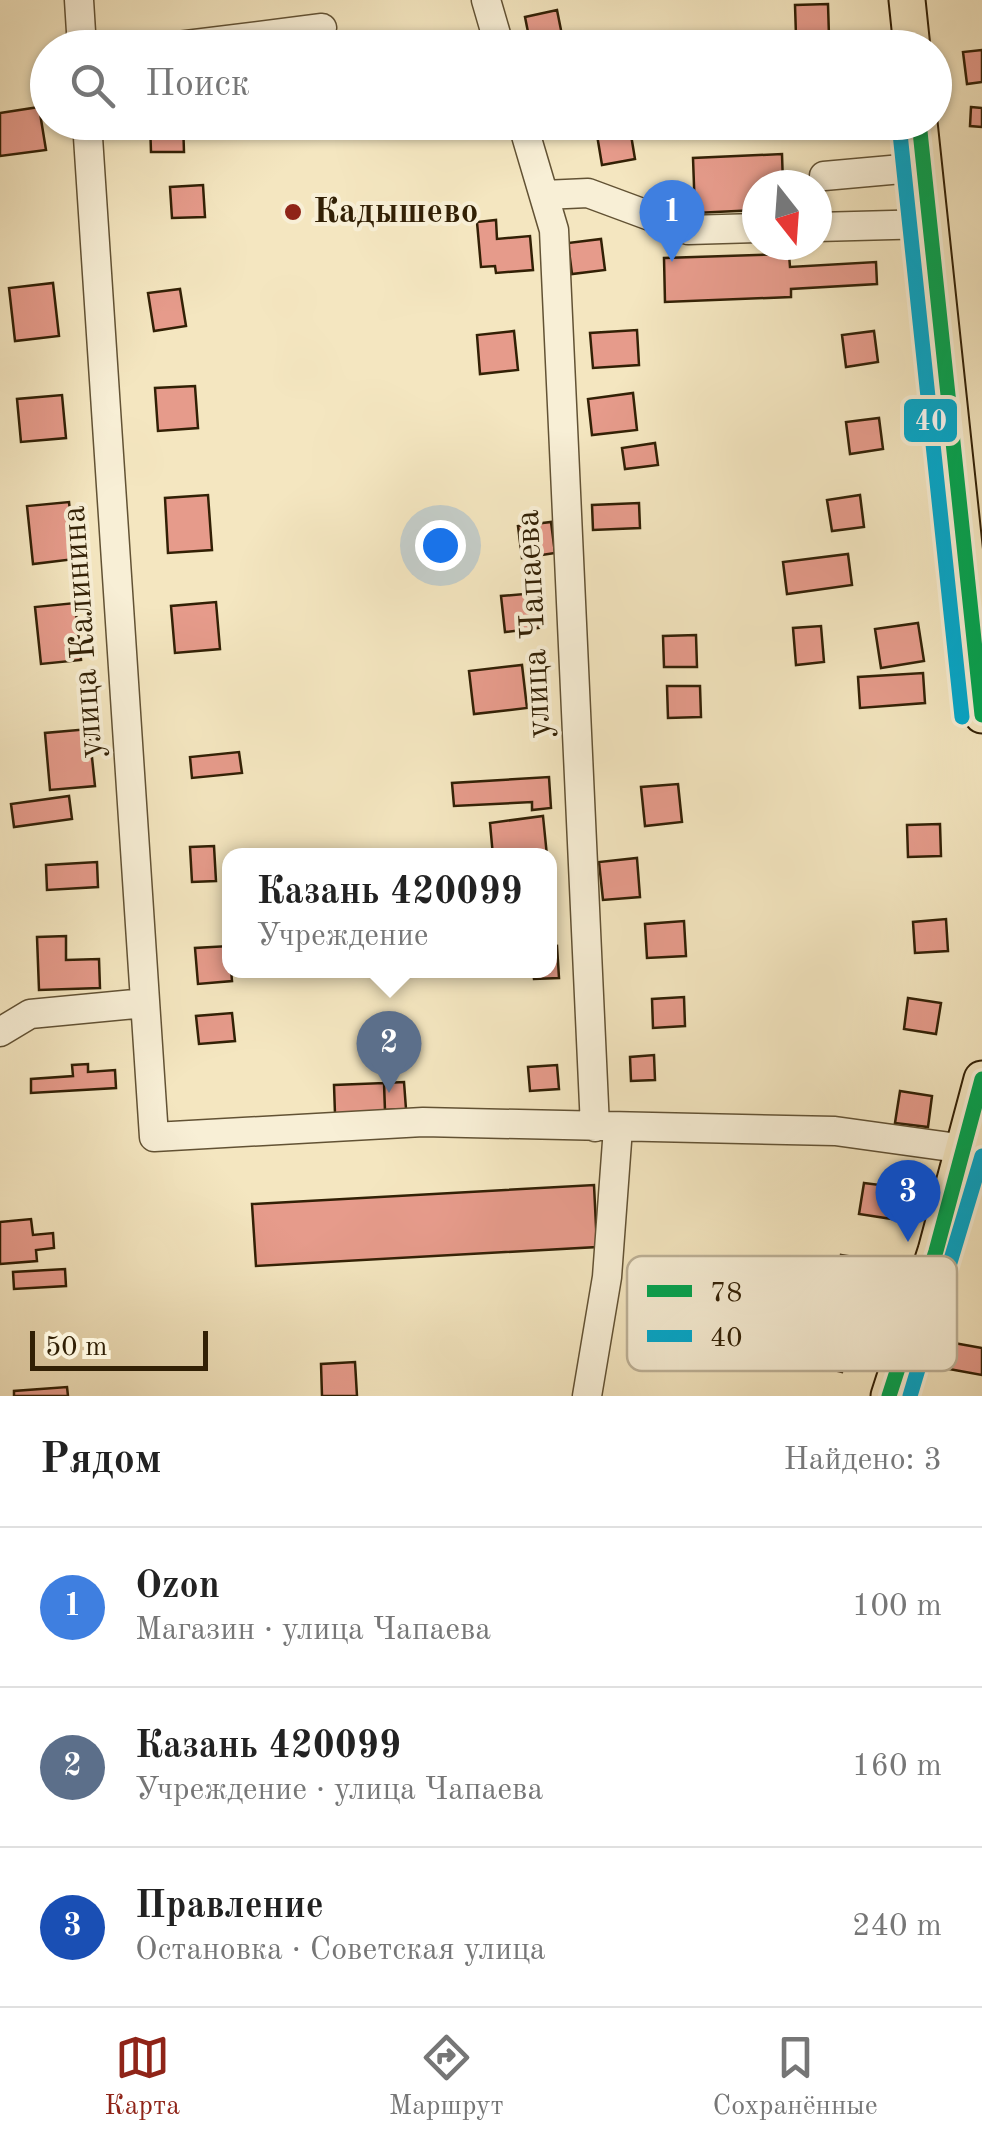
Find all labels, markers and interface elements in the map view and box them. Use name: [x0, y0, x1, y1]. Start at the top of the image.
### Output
search box: [30, 30, 952, 140]
icon: search: [65, 58, 120, 113]
text: Поиск: [145, 66, 250, 104]
north arrow: [742, 170, 832, 260]
pin: 1: [640, 180, 704, 262]
place label: Кадышево: [313, 195, 478, 230]
marker: Кадышево: [282, 201, 304, 223]
line badge: 40: [902, 397, 959, 444]
text: 40: [915, 409, 947, 437]
street label: улица Калинина: [57, 505, 109, 759]
street label: улица Чапаева: [511, 509, 557, 739]
your location: [415, 520, 466, 571]
popup: [222, 848, 557, 978]
text: Казань 420099: [257, 874, 522, 912]
text: Учреждение: [257, 921, 429, 953]
pin: 2: [356, 1010, 422, 1093]
pin: 3: [876, 1160, 940, 1242]
legend: [627, 1256, 957, 1371]
text: 78: [710, 1280, 742, 1308]
text: 40: [710, 1325, 742, 1353]
scale bar: [30, 1326, 208, 1370]
text: 50 m: [45, 1334, 108, 1362]
text: Рядом: [40, 1440, 162, 1482]
text: Найдено: 3: [783, 1445, 942, 1477]
text: Ozon: [135, 1568, 220, 1606]
text: 1: [63, 1591, 82, 1623]
text: 100 m: [852, 1591, 942, 1623]
text: Магазин · улица Чапаева: [135, 1615, 491, 1647]
text: Казань 420099: [135, 1728, 401, 1766]
text: 2: [63, 1751, 82, 1783]
text: 160 m: [852, 1751, 942, 1783]
text: Учреждение · улица Чапаева: [135, 1775, 543, 1807]
text: Правление: [135, 1888, 324, 1926]
text: 3: [63, 1911, 82, 1943]
text: 240 m: [852, 1911, 942, 1943]
text: Остановка · Советская улица: [135, 1935, 546, 1967]
tab: Карта: [104, 2030, 180, 2125]
tab: Маршрут: [389, 2030, 504, 2125]
tab: Сохранённые: [712, 2030, 878, 2125]

